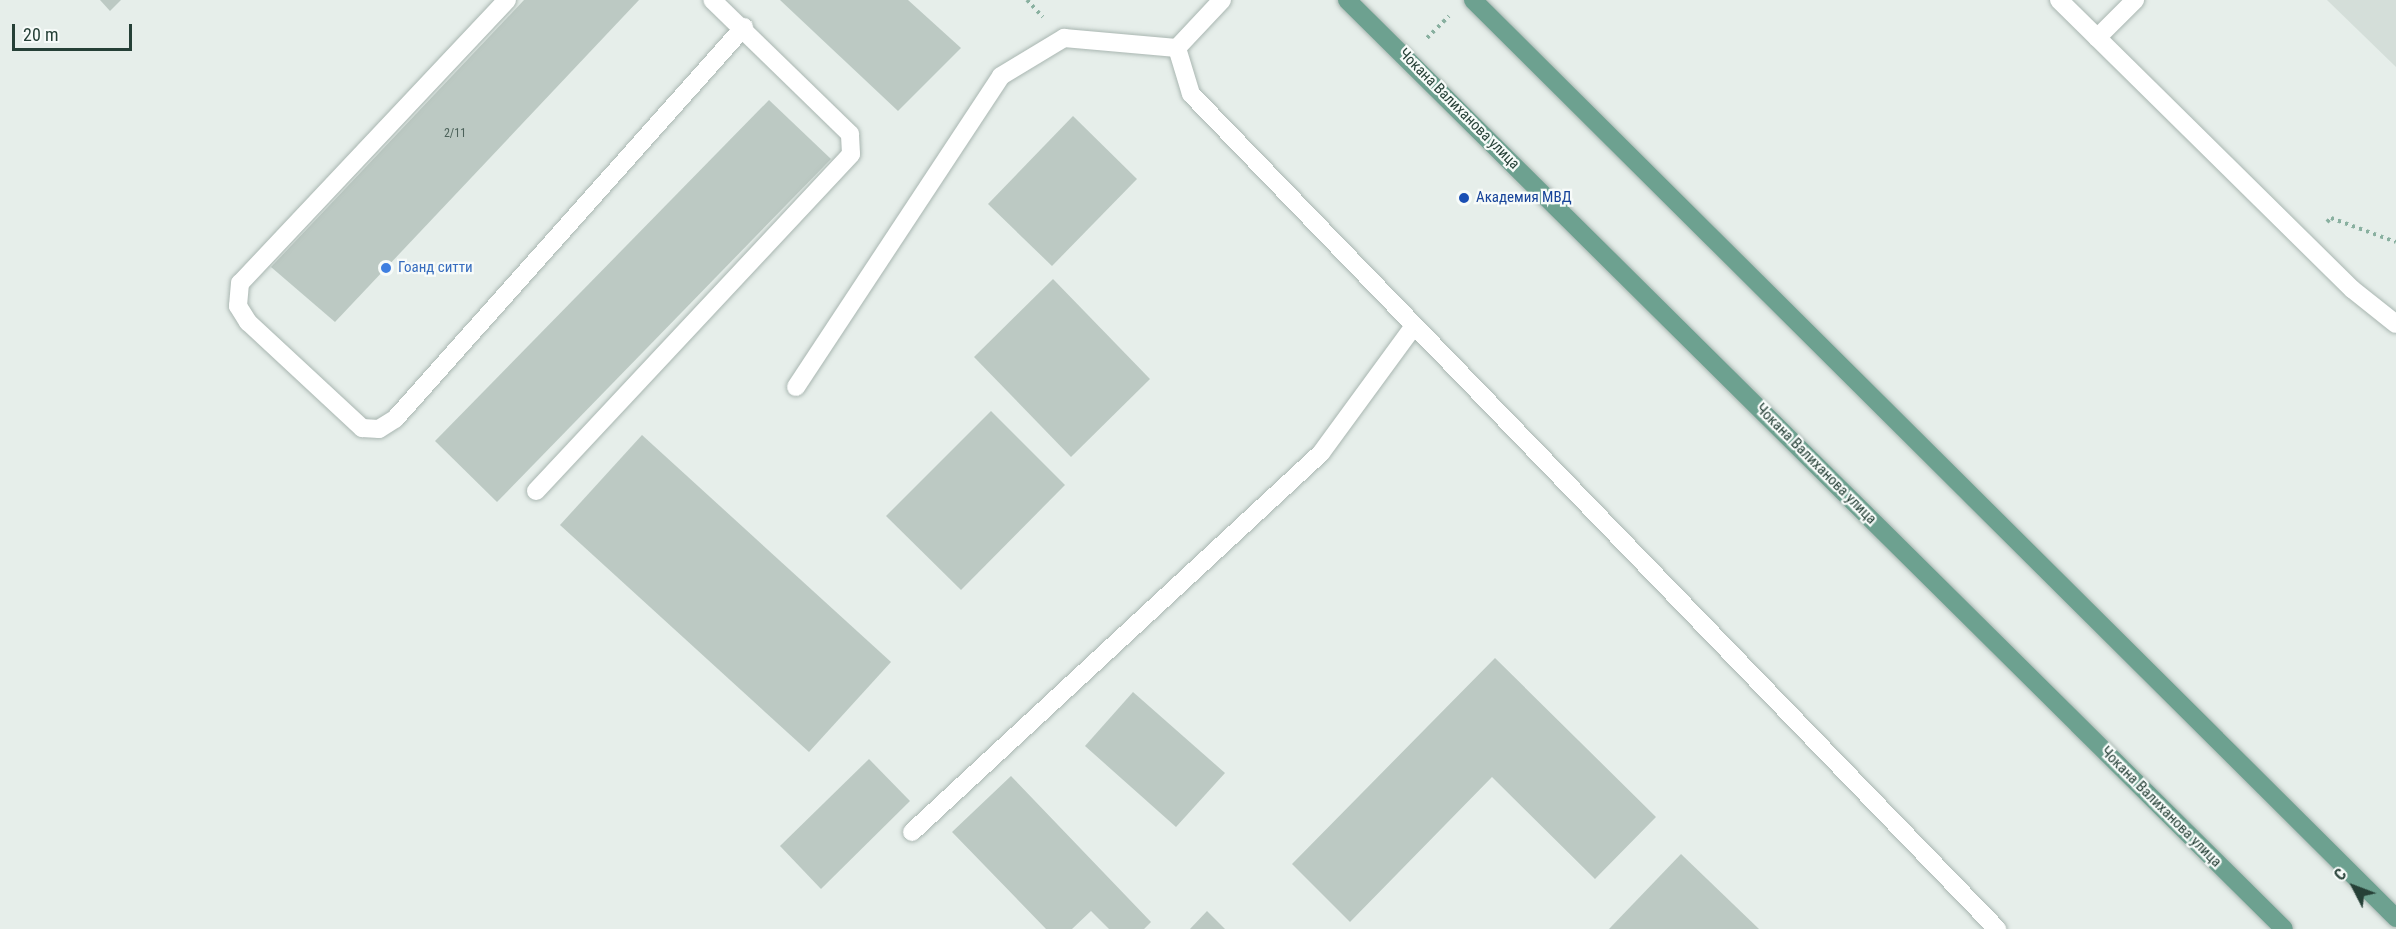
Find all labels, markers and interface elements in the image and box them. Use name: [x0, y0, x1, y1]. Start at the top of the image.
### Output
scale bar: [15, 12, 135, 50]
text: 20 m: [23, 24, 58, 45]
street label: Чокана Валиханова улица: [1395, 45, 1523, 173]
house number: 2/11: [444, 127, 466, 141]
place label: Академия МВД: [1476, 189, 1572, 207]
marker: Академия МВД: [1457, 191, 1471, 205]
place label: Гоанд ситти: [398, 259, 473, 277]
marker: Гоанд ситти: [379, 261, 393, 275]
street label: Чокана Валиханова улица: [1752, 400, 1880, 528]
street label: Чокана Валиханова улица: [2097, 743, 2225, 871]
north arrow: [2324, 857, 2384, 917]
text: С: [2330, 865, 2350, 884]

